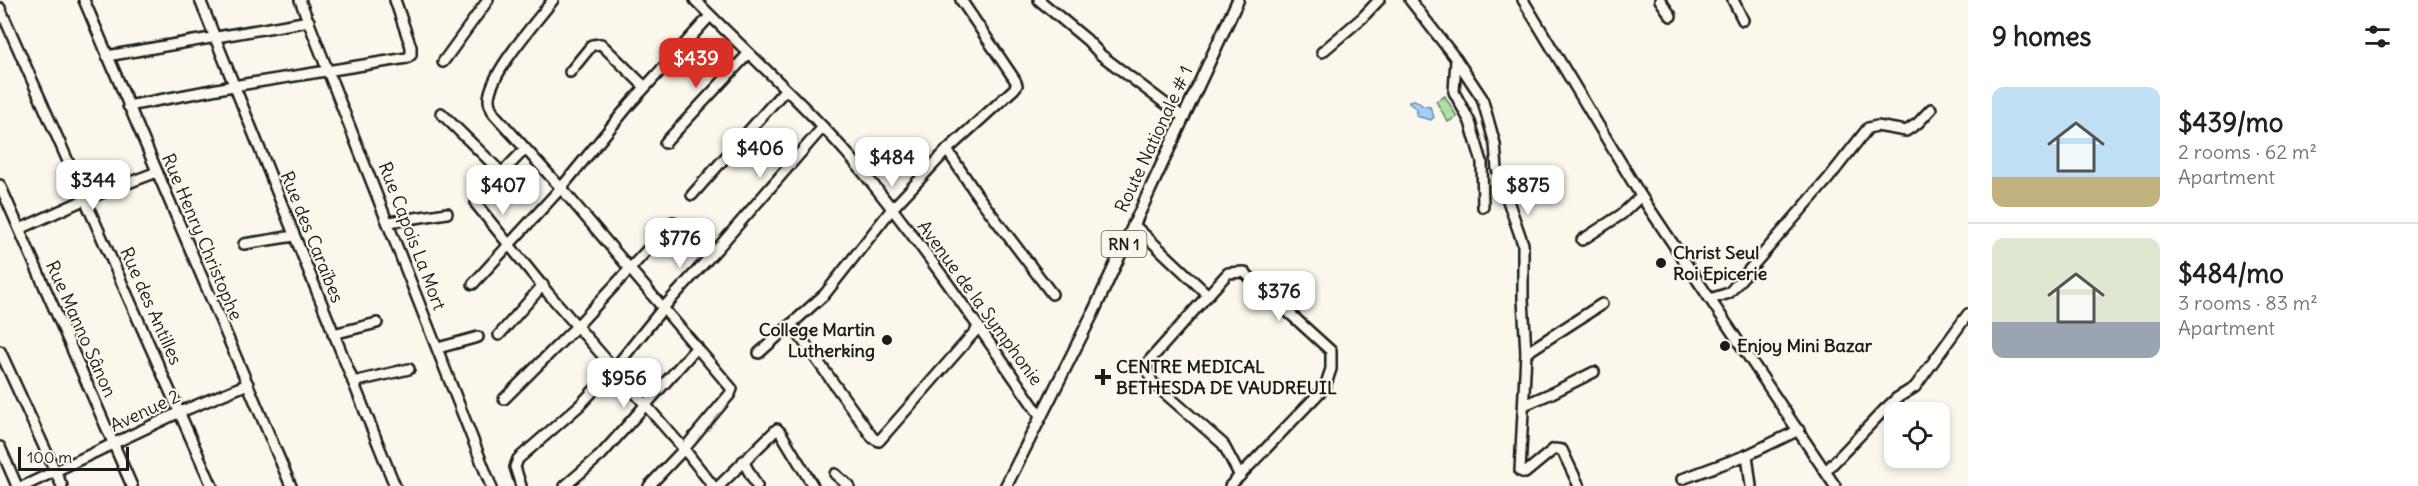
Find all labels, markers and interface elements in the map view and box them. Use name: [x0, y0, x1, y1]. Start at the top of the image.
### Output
text: 9 homes: [1992, 20, 2091, 53]
icon: filters: [2361, 20, 2394, 53]
pin: $439: [660, 38, 732, 89]
text: $439: [673, 45, 719, 70]
street label: Route Nationale # 1: [1109, 62, 1198, 216]
text: $439/mo: [2178, 106, 2283, 139]
icon: home: [2040, 111, 2112, 183]
pin: $406: [724, 128, 796, 179]
text: $406: [736, 135, 784, 160]
pin: $484: [856, 137, 928, 188]
text: 2 rooms · 62 m²: [2178, 139, 2317, 164]
text: $484: [869, 144, 915, 169]
street label: Rue Henry Christophe: [157, 150, 248, 324]
street label: Rue Capois La Mort: [374, 158, 451, 313]
pin: $344: [57, 160, 129, 211]
text: Apartment: [2178, 164, 2275, 189]
pin: $407: [467, 165, 539, 216]
pin: $875: [1492, 165, 1564, 216]
text: $344: [70, 167, 116, 192]
street label: Rue des Caraïbes: [276, 168, 349, 306]
text: $407: [480, 172, 526, 197]
text: $875: [1506, 172, 1550, 197]
street label: Avenue de la Symphonie: [913, 216, 1048, 390]
pin: $776: [644, 218, 716, 269]
text: $776: [659, 225, 701, 250]
road number: RN 1: [1102, 231, 1146, 257]
place label: Christ Seul Roi Epicerie: [1673, 241, 1767, 285]
street label: Rue des Antilles: [115, 243, 188, 368]
marker: Christ Seul Roi Epicerie: [1654, 256, 1668, 270]
street label: Rue Manno Sânon: [41, 257, 122, 401]
text: $484/mo: [2178, 257, 2284, 290]
icon: home: [2040, 262, 2112, 334]
pin: $376: [1243, 271, 1315, 322]
text: $376: [1257, 278, 1301, 303]
text: 3 rooms · 83 m²: [2178, 290, 2318, 315]
text: Apartment: [2178, 315, 2275, 340]
place label: College Martin Lutherking: [759, 318, 876, 362]
marker: College Martin Lutherking: [880, 333, 894, 347]
place label: Enjoy Mini Bazar: [1737, 334, 1873, 357]
marker: Enjoy Mini Bazar: [1718, 339, 1732, 353]
place label: CENTRE MEDICAL BETHESDA DE VAUDREUIL: [1116, 355, 1337, 399]
pin: $956: [588, 358, 660, 409]
text: $956: [601, 365, 647, 390]
marker: CENTRE MEDICAL BETHESDA DE VAUDREUIL: [1094, 368, 1112, 386]
street label: Avenue 2: [106, 384, 184, 437]
map controls: [1884, 402, 1950, 468]
button: locate: [1884, 402, 1950, 468]
scale bar: [18, 444, 129, 472]
text: 100 m: [27, 447, 72, 467]

